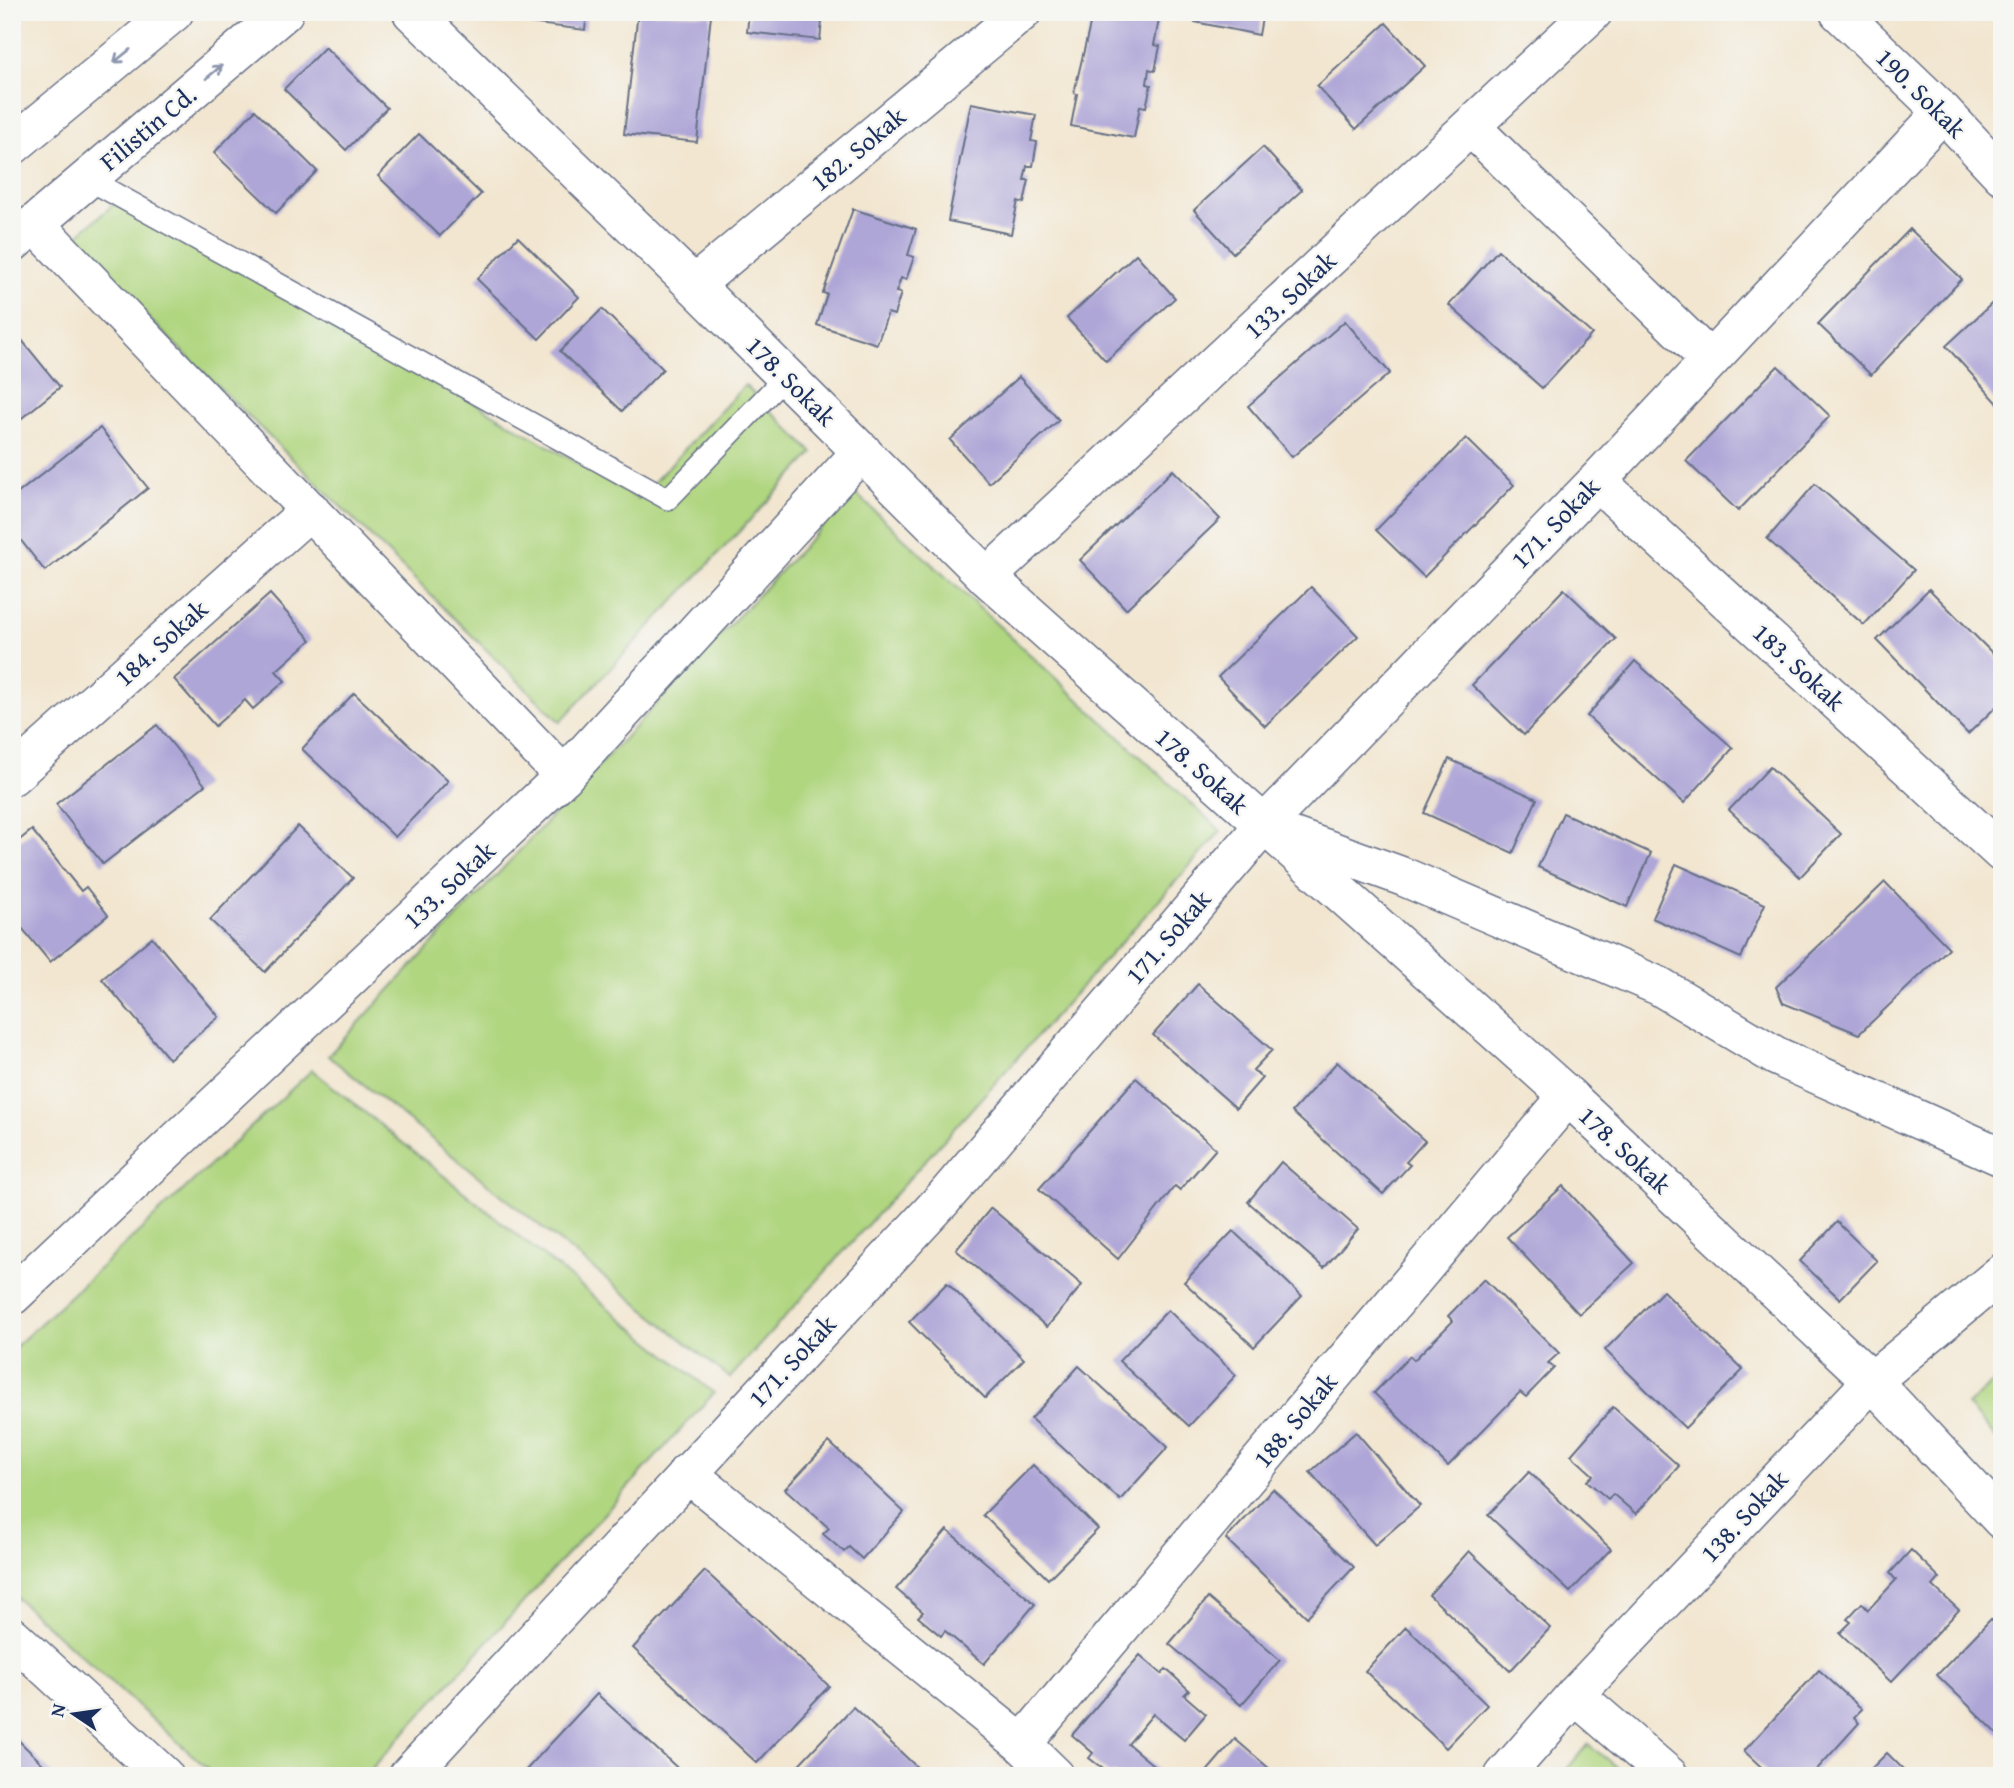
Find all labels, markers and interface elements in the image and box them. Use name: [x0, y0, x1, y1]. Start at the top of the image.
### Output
street label: 190. Sokak: [1867, 38, 1976, 147]
one-way arrow: [113, 48, 131, 63]
one-way arrow: [205, 64, 223, 80]
street label: Filistin Cd.: [91, 75, 205, 180]
street label: 182. Sokak: [801, 96, 915, 200]
street label: 133. Sokak: [1235, 241, 1345, 348]
street label: 178. Sokak: [737, 326, 846, 435]
street label: 171. Sokak: [1501, 467, 1609, 577]
street label: 184. Sokak: [105, 589, 217, 695]
street label: 183. Sokak: [1744, 613, 1855, 720]
street label: 178. Sokak: [1147, 718, 1258, 824]
street label: 133. Sokak: [394, 831, 504, 938]
street label: 171. Sokak: [1115, 880, 1220, 993]
street label: 178. Sokak: [1570, 1096, 1681, 1203]
street label: 171. Sokak: [738, 1305, 845, 1416]
street label: 188. Sokak: [1243, 1363, 1347, 1476]
street label: 138. Sokak: [1690, 1460, 1797, 1571]
north arrow: [38, 1680, 108, 1750]
text: N: [42, 1701, 73, 1720]

